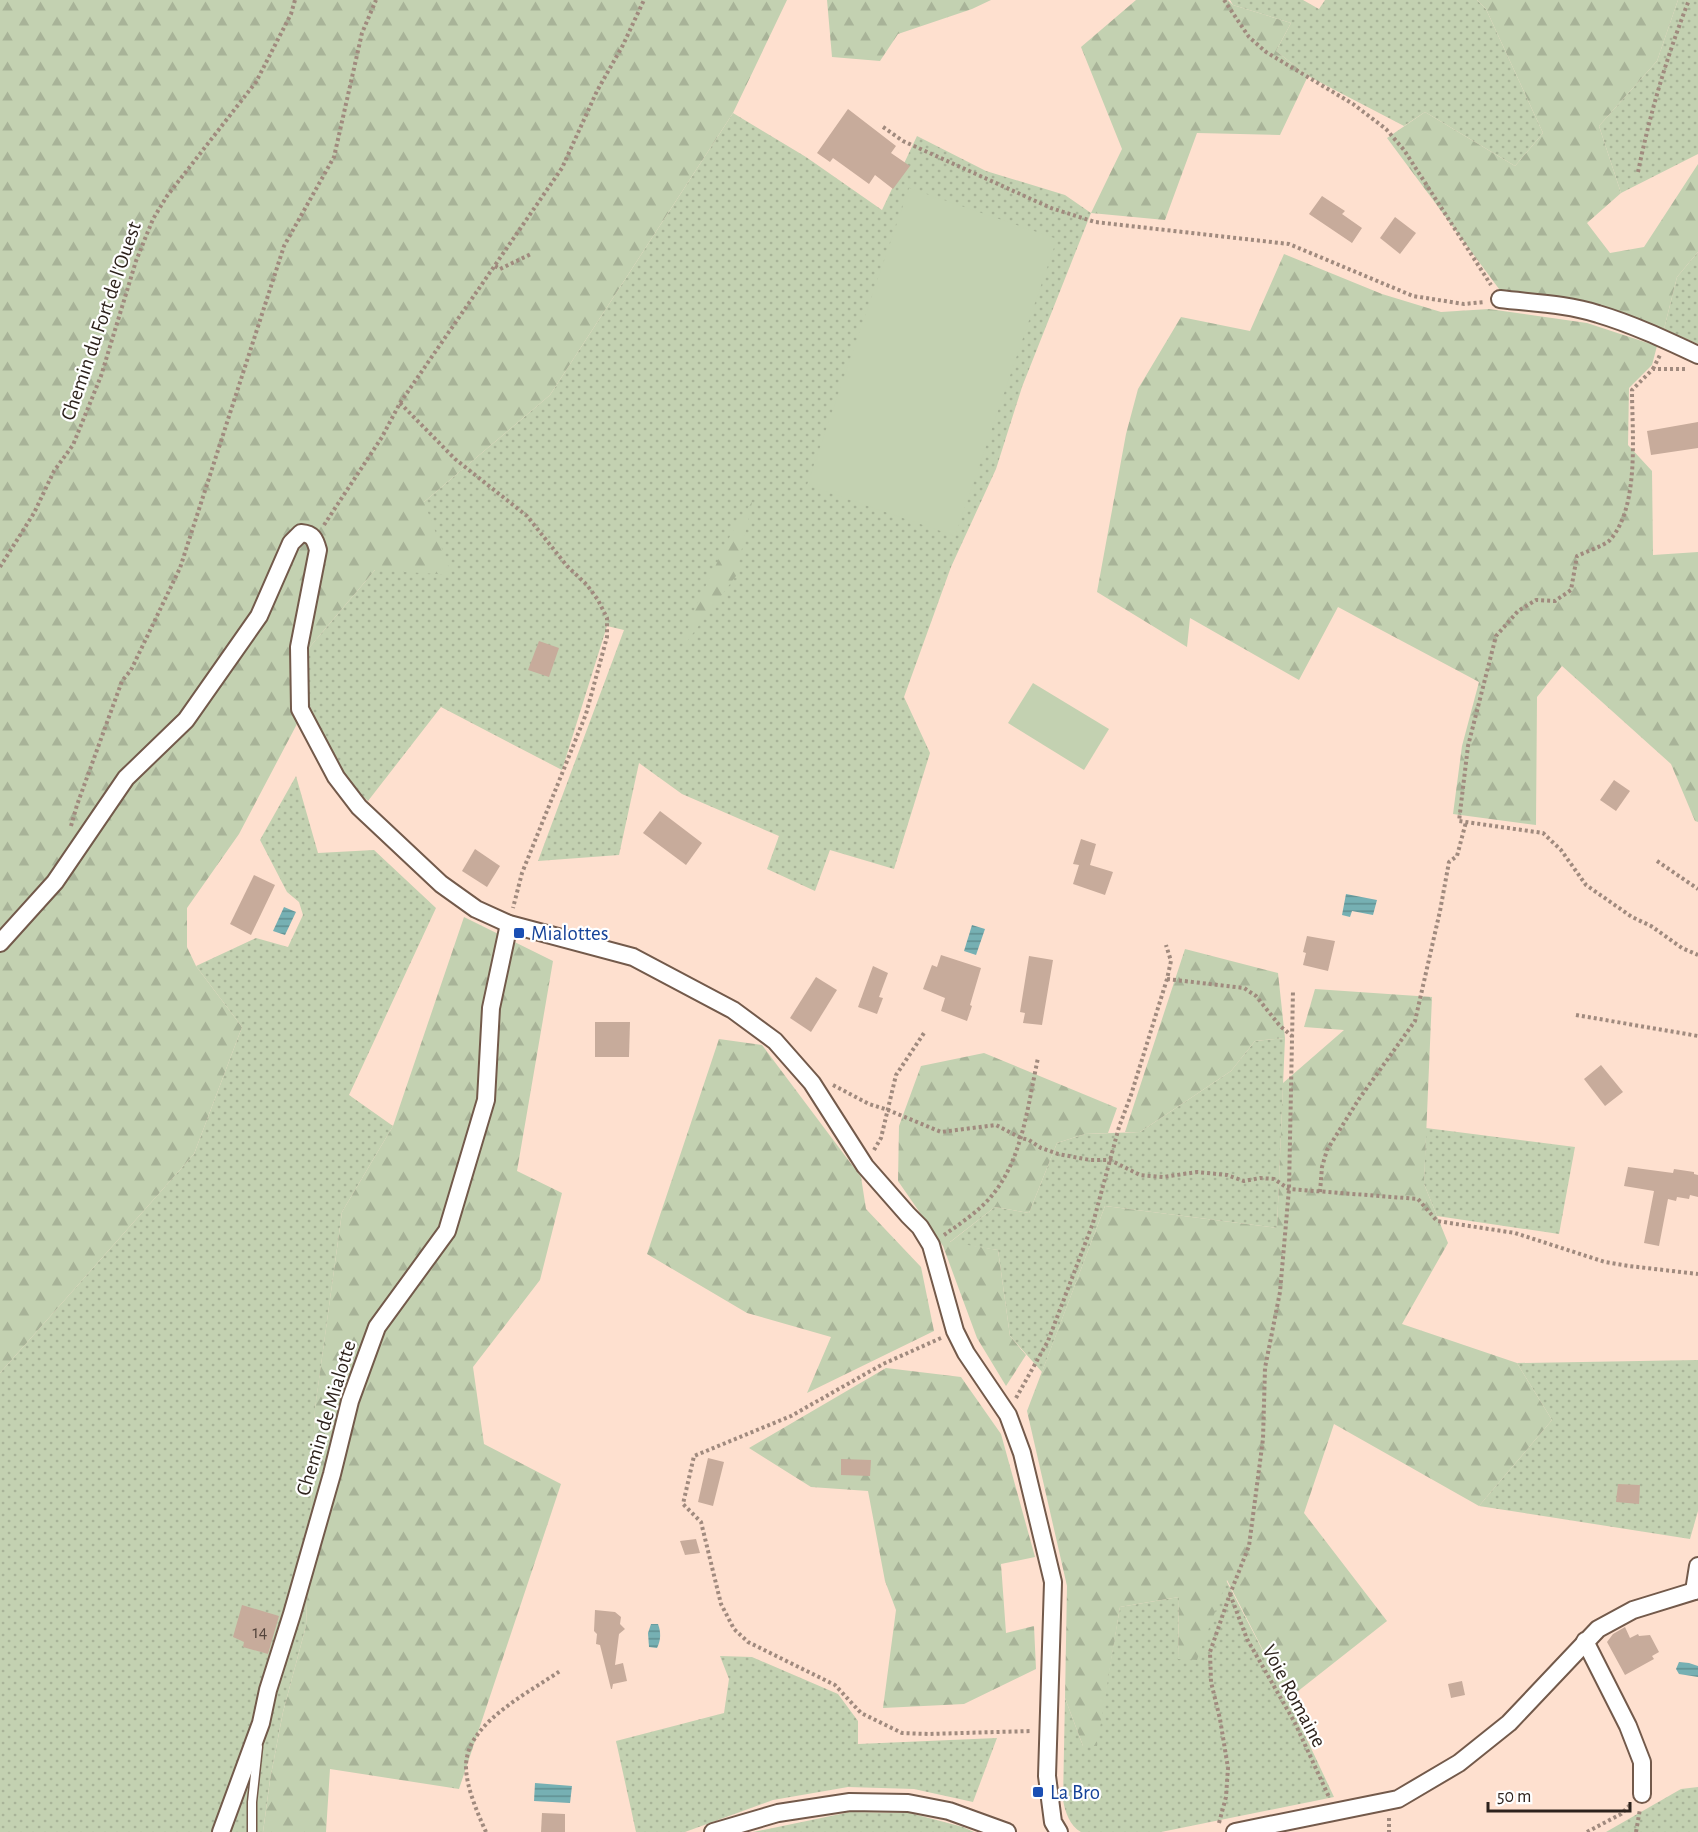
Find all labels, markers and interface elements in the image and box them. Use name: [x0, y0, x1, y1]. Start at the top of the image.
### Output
street label: Chemin du Fort de l'Ouest: [57, 219, 145, 423]
place label: Mialottes: [531, 923, 608, 944]
marker: Mialottes: [512, 926, 526, 940]
street label: Chemin de Mialotte: [292, 1338, 360, 1498]
house number: 14: [253, 1624, 268, 1642]
street label: Voie Romaine: [1258, 1641, 1330, 1751]
scale bar: [1488, 1775, 1630, 1813]
place label: La Bro: [1050, 1782, 1100, 1803]
marker: La Bro: [1031, 1785, 1045, 1799]
text: 50 m: [1497, 1788, 1531, 1806]

